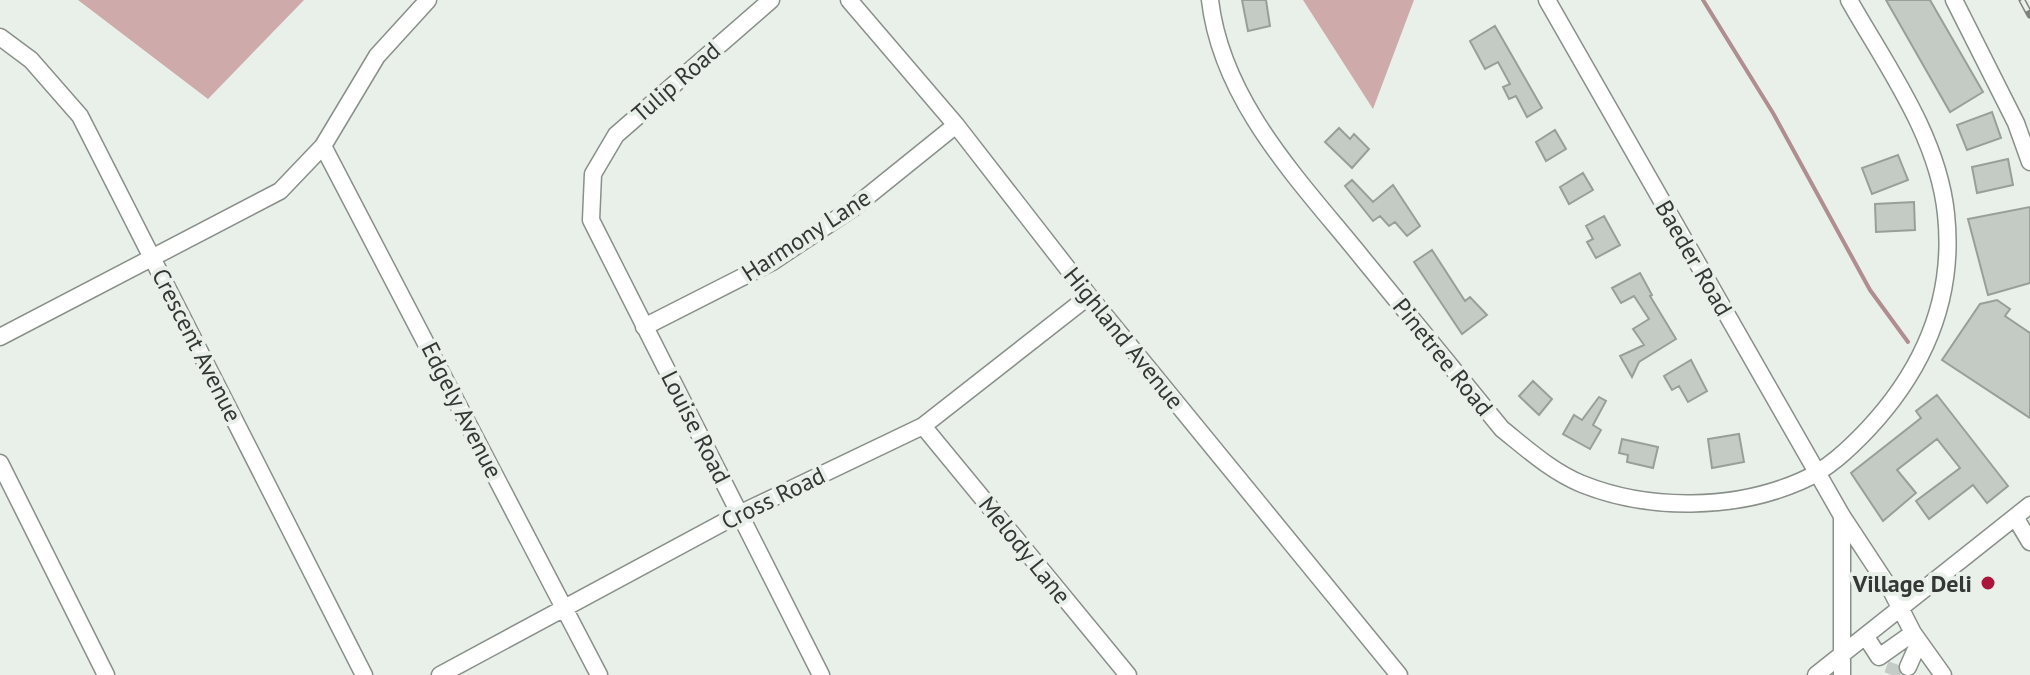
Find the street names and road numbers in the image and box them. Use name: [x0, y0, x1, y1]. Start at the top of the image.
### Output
street label: Tulip Road: [625, 35, 727, 129]
street label: Harmony Lane: [736, 182, 876, 288]
street label: Baeder Road: [1648, 195, 1740, 321]
street label: Highland Avenue: [1057, 261, 1191, 415]
street label: Crescent Avenue: [145, 263, 249, 427]
street label: Pinetree Road: [1386, 292, 1500, 422]
street label: Edgely Avenue: [414, 337, 510, 483]
street label: Louise Road: [654, 365, 738, 489]
street label: Cross Road: [716, 460, 830, 536]
street label: Melody Lane: [972, 490, 1078, 610]

